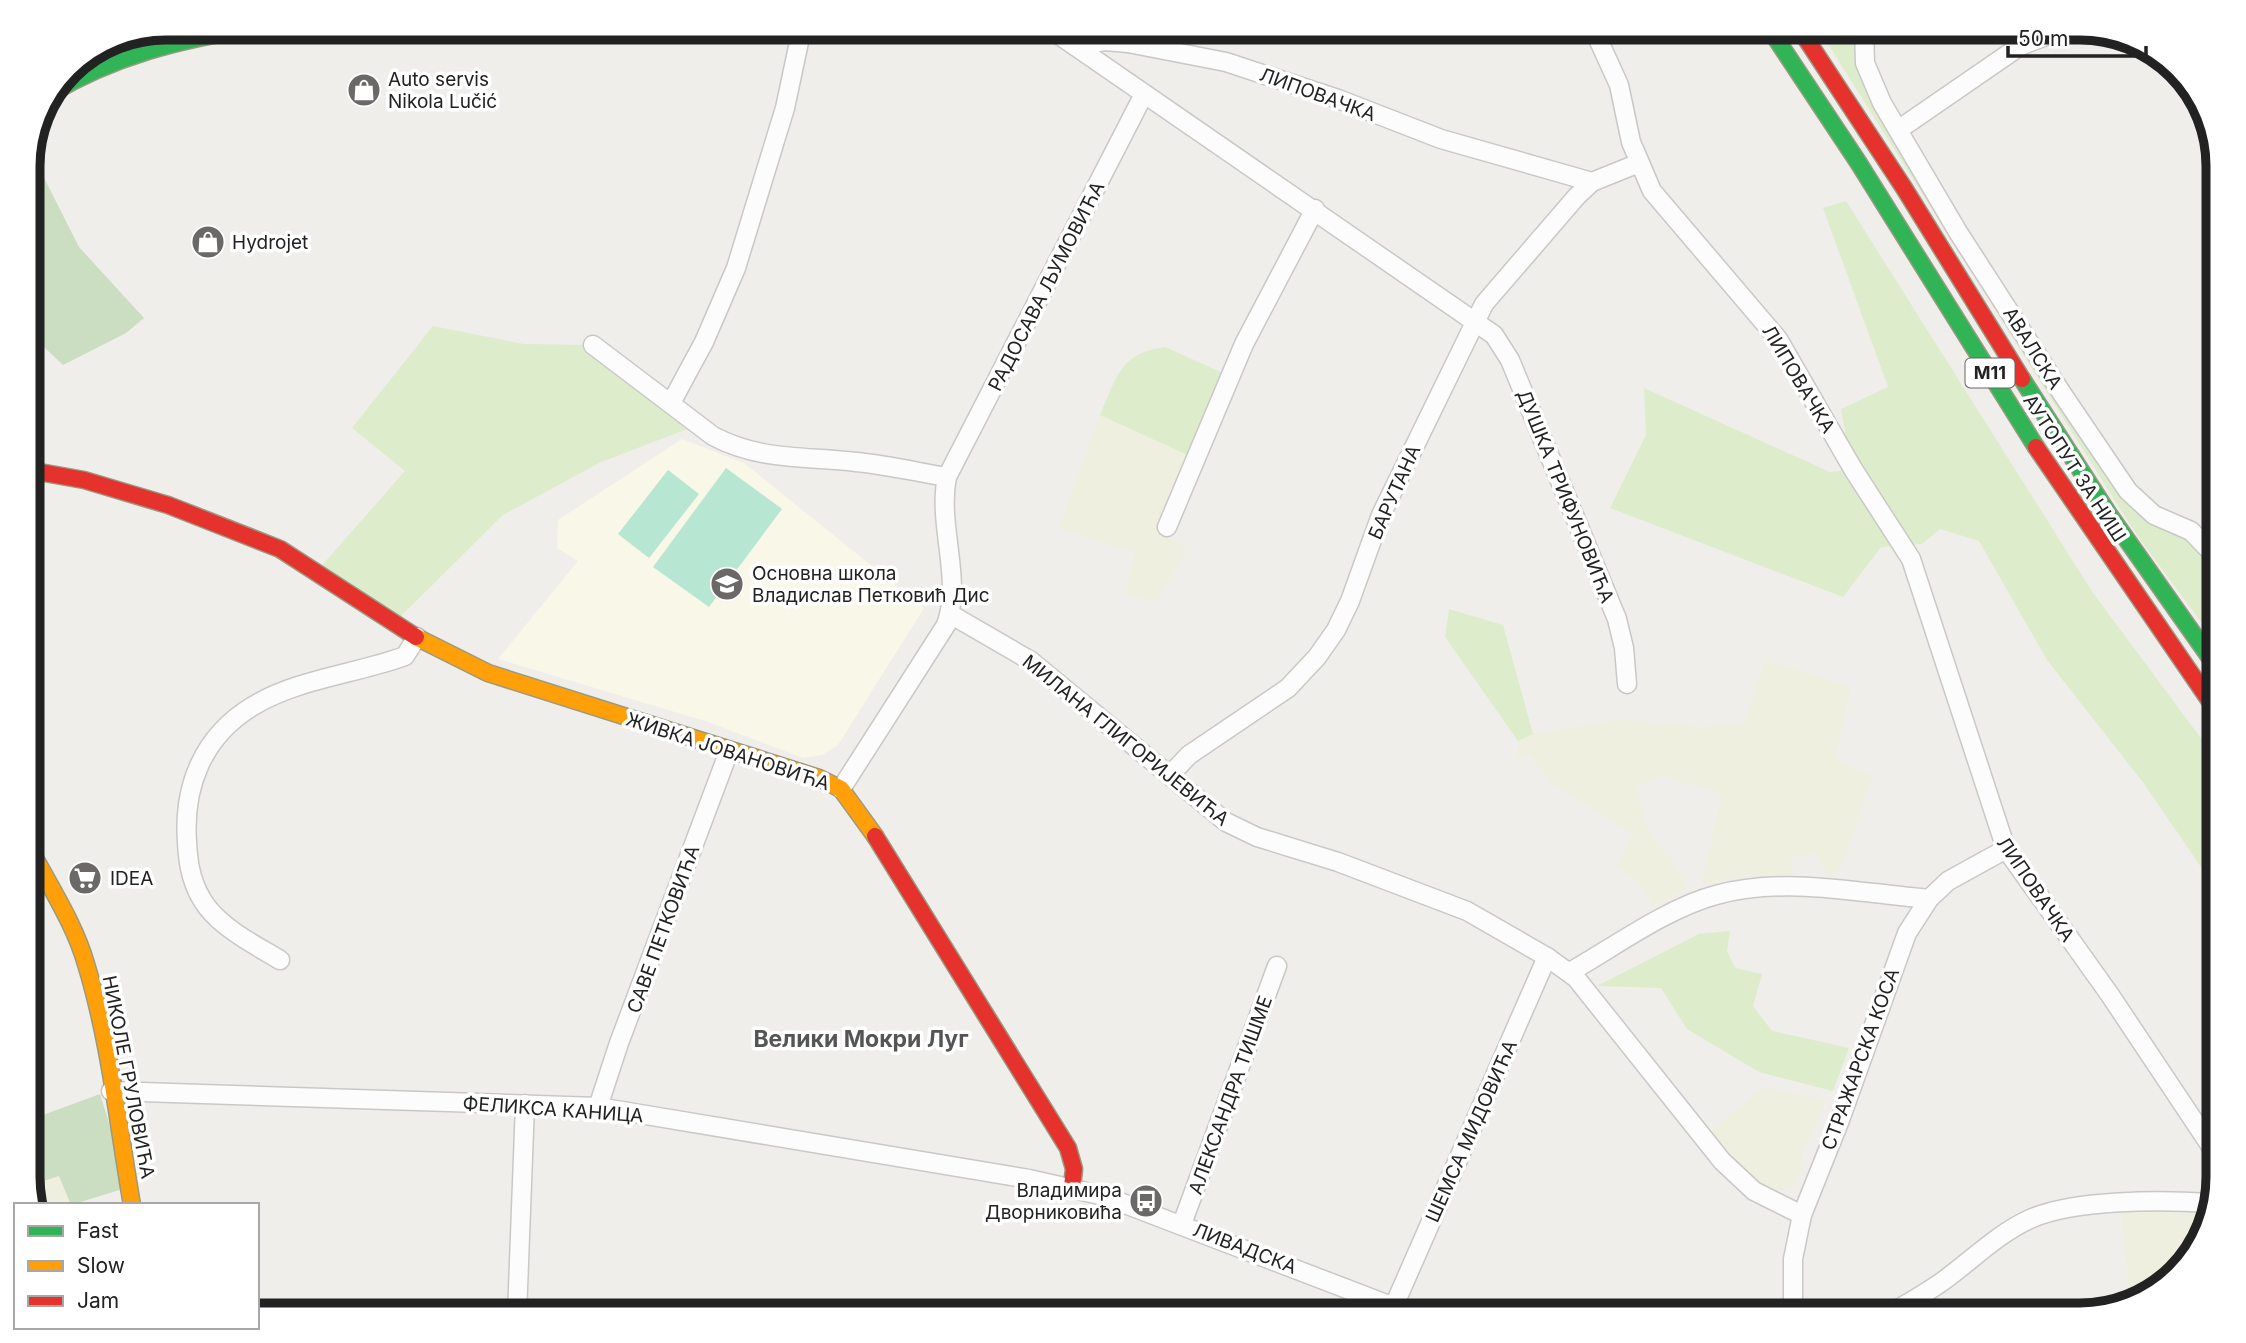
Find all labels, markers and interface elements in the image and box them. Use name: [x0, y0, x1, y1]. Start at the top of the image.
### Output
scale bar: [2008, 14, 2146, 58]
text: 50 m: [2018, 26, 2068, 51]
street label: ЛИПОВАЧКА: [1257, 63, 1379, 126]
place label: Auto servis Nikola Lučić: [388, 68, 497, 113]
shop icon: Auto servis Nikola Lučić: [345, 71, 383, 109]
street label: РАДОСАВА ЉУМОВИЋА: [984, 178, 1109, 395]
shop icon: Hydrojet: [189, 223, 227, 261]
place label: Hydrojet: [232, 231, 308, 254]
street label: АВАЛСКА: [1998, 303, 2067, 394]
street label: ЛИПОВАЧКА: [1757, 321, 1840, 437]
road number: M11: [1966, 358, 2014, 388]
street label: ДУШКА ТРИФУНОВИЋА: [1512, 386, 1619, 606]
street label: АУТОПУТ ЗА НИШ: [2018, 390, 2131, 546]
street label: БАРУТАНА: [1363, 441, 1425, 543]
place label: Основна школа Владислав Петковић Дис: [752, 562, 990, 607]
school or university icon: Основна школа Владислав Петковић Дис: [708, 565, 746, 603]
street label: МИЛАНА ГЛИГОРИЈЕВИЋА: [1018, 650, 1233, 831]
street label: ЖИВКА ЈОВАНОВИЋА: [623, 708, 832, 795]
street label: ЛИПОВАЧКА: [1992, 832, 2079, 946]
street label: САВЕ ПЕТКОВИЋА: [622, 842, 705, 1016]
supermarket icon: IDEA: [66, 859, 104, 897]
place label: IDEA: [110, 867, 153, 890]
street label: СТРАЖАРСКА КОСА: [1817, 965, 1904, 1153]
street label: НИКОЛЕ ГРУЛОВИЋА: [98, 974, 160, 1181]
street label: АЛЕКСАНДРА ТИШМЕ: [1184, 993, 1277, 1198]
district label: Велики Мокри Луг: [753, 1025, 969, 1053]
street label: ШЕМСА МИДОВИЋА: [1421, 1037, 1522, 1226]
street label: ФЕЛИКСА КАНИЦА: [462, 1092, 644, 1127]
place label: Владимира Дворниковића: [985, 1179, 1122, 1224]
bus stop icon: Владимира Дворниковића: [1127, 1182, 1165, 1220]
legend: [14, 1203, 259, 1329]
text: Fast: [77, 1218, 119, 1243]
street label: ЛИВАДСКА: [1190, 1218, 1300, 1279]
text: Slow: [77, 1253, 125, 1278]
text: Jam: [77, 1288, 119, 1313]

